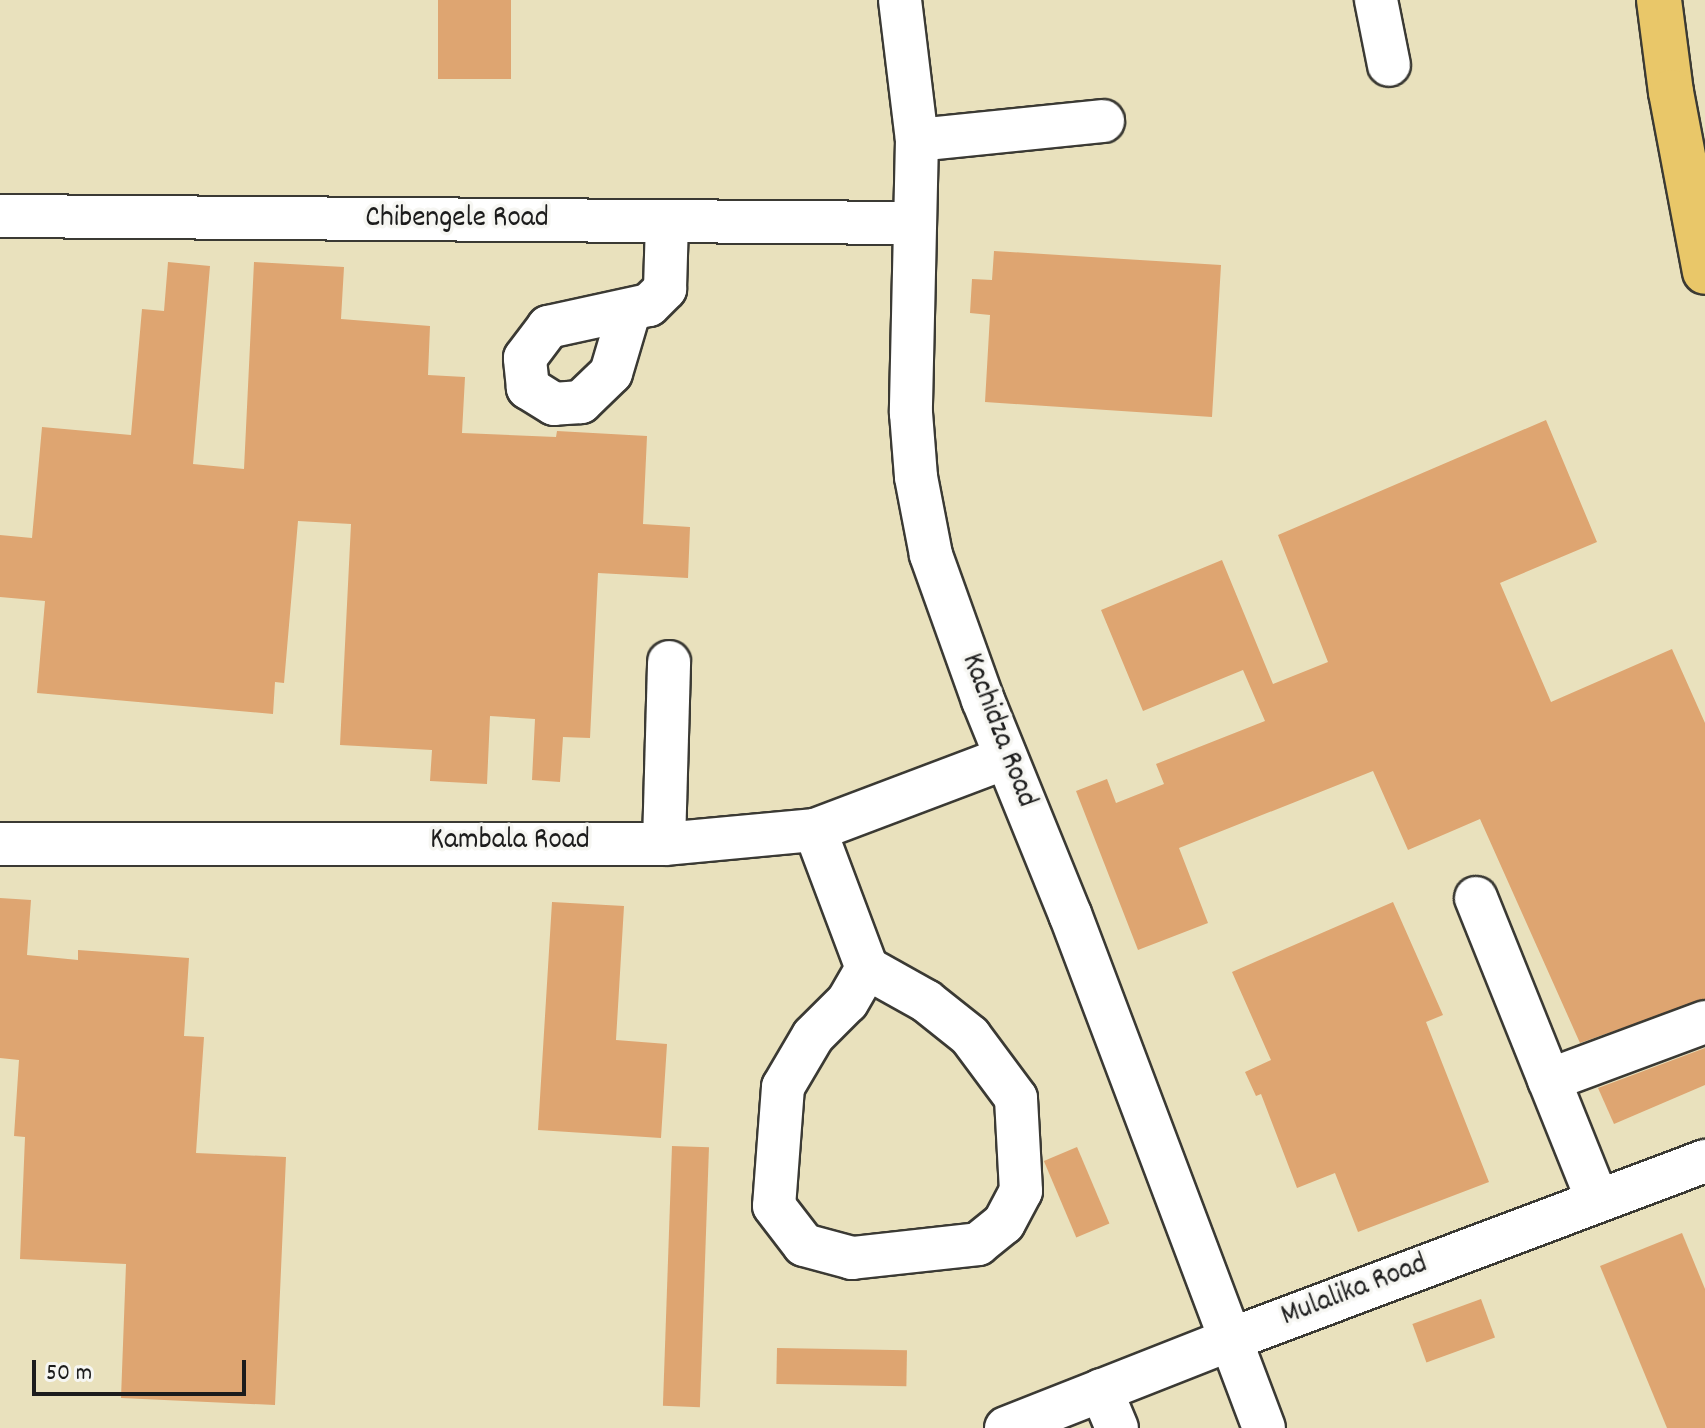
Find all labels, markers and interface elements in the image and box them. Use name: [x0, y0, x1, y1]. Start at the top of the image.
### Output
street label: Chibengele Road: [365, 202, 549, 238]
street label: Kachidza Road: [951, 649, 1043, 813]
street label: Kambala Road: [430, 824, 590, 860]
street label: Mulalika Road: [1277, 1248, 1433, 1336]
scale bar: [36, 1344, 250, 1394]
text: 50 m: [46, 1357, 92, 1391]

